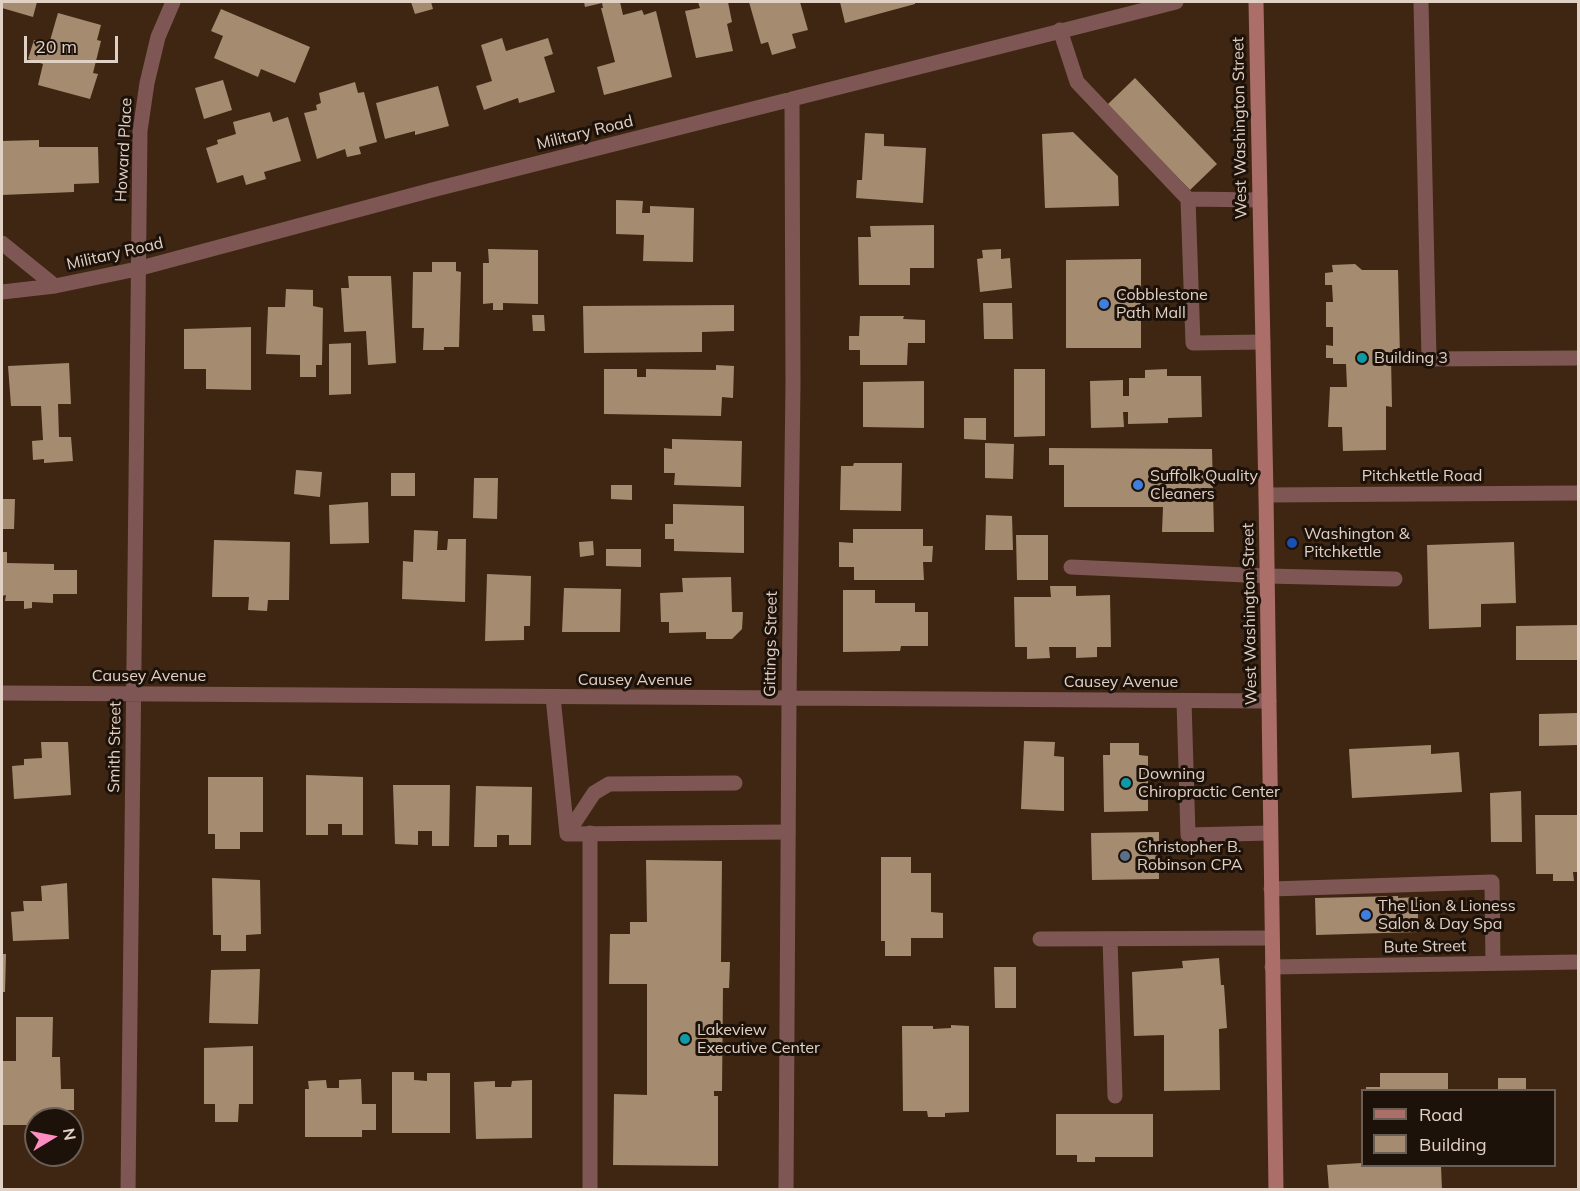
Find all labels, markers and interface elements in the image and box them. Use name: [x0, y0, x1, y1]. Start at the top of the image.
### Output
scale bar: [27, 24, 122, 62]
text: 20 m: [35, 35, 77, 58]
street label: West Washington Street: [1229, 37, 1251, 219]
street label: Howard Place: [112, 97, 136, 203]
street label: Military Road: [535, 112, 635, 154]
street label: Military Road: [65, 234, 165, 274]
place label: Cobblestone Path Mall: [1116, 285, 1208, 323]
marker: Cobblestone Path Mall: [1097, 297, 1111, 311]
place label: Building 3: [1374, 348, 1448, 368]
marker: Building 3: [1355, 351, 1369, 365]
place label: Suffolk Quality Cleaners: [1150, 466, 1258, 504]
street label: Pitchkettle Road: [1362, 466, 1482, 486]
marker: Suffolk Quality Cleaners: [1131, 478, 1145, 492]
street label: West Washington Street: [1239, 523, 1261, 705]
place label: Washington & Pitchkettle: [1304, 524, 1410, 562]
marker: Washington & Pitchkettle: [1285, 536, 1299, 550]
street label: Gittings Street: [760, 591, 782, 697]
street label: Causey Avenue: [92, 666, 206, 686]
street label: Causey Avenue: [578, 670, 692, 690]
street label: Causey Avenue: [1064, 672, 1178, 692]
street label: Smith Street: [105, 701, 125, 793]
place label: Downing Chiropractic Center: [1138, 764, 1280, 802]
marker: Downing Chiropractic Center: [1119, 776, 1133, 790]
place label: Christopher B. Robinson CPA: [1137, 837, 1242, 875]
marker: Christopher B. Robinson CPA: [1118, 849, 1132, 863]
place label: The Lion & Lioness Salon & Day Spa: [1378, 896, 1516, 934]
marker: The Lion & Lioness Salon & Day Spa: [1359, 908, 1373, 922]
street label: Bute Street: [1383, 937, 1467, 957]
place label: Lakeview Executive Center: [697, 1020, 820, 1058]
marker: Lakeview Executive Center: [678, 1032, 692, 1046]
legend: [1361, 1089, 1556, 1167]
text: Road: [1419, 1103, 1463, 1126]
north arrow: [24, 1107, 84, 1167]
text: N: [59, 1127, 81, 1142]
text: Building: [1419, 1133, 1487, 1156]

